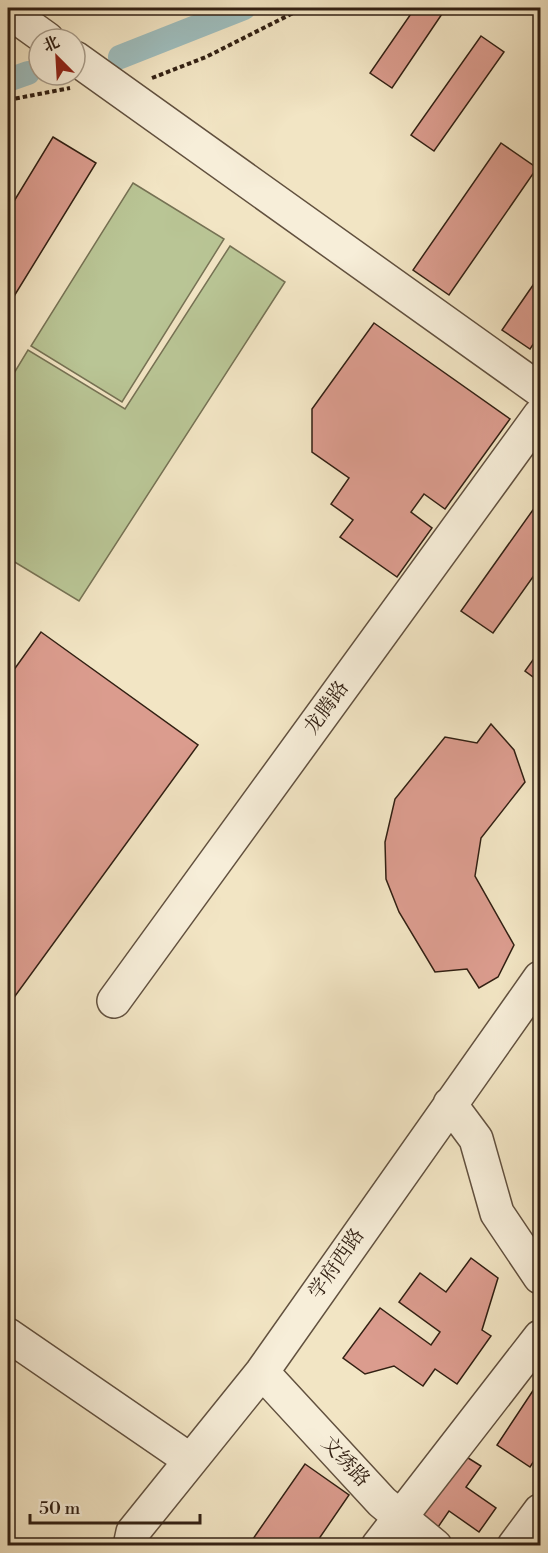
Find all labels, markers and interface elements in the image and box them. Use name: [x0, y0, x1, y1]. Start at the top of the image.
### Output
north arrow: [27, 27, 87, 87]
text: 北: [40, 32, 63, 57]
street label: 龙腾路: [299, 676, 355, 740]
street label: 学府西路: [304, 1224, 370, 1304]
street label: 文绣路: [315, 1432, 375, 1492]
scale bar: [30, 1487, 200, 1525]
text: 50 m: [39, 1497, 81, 1520]

